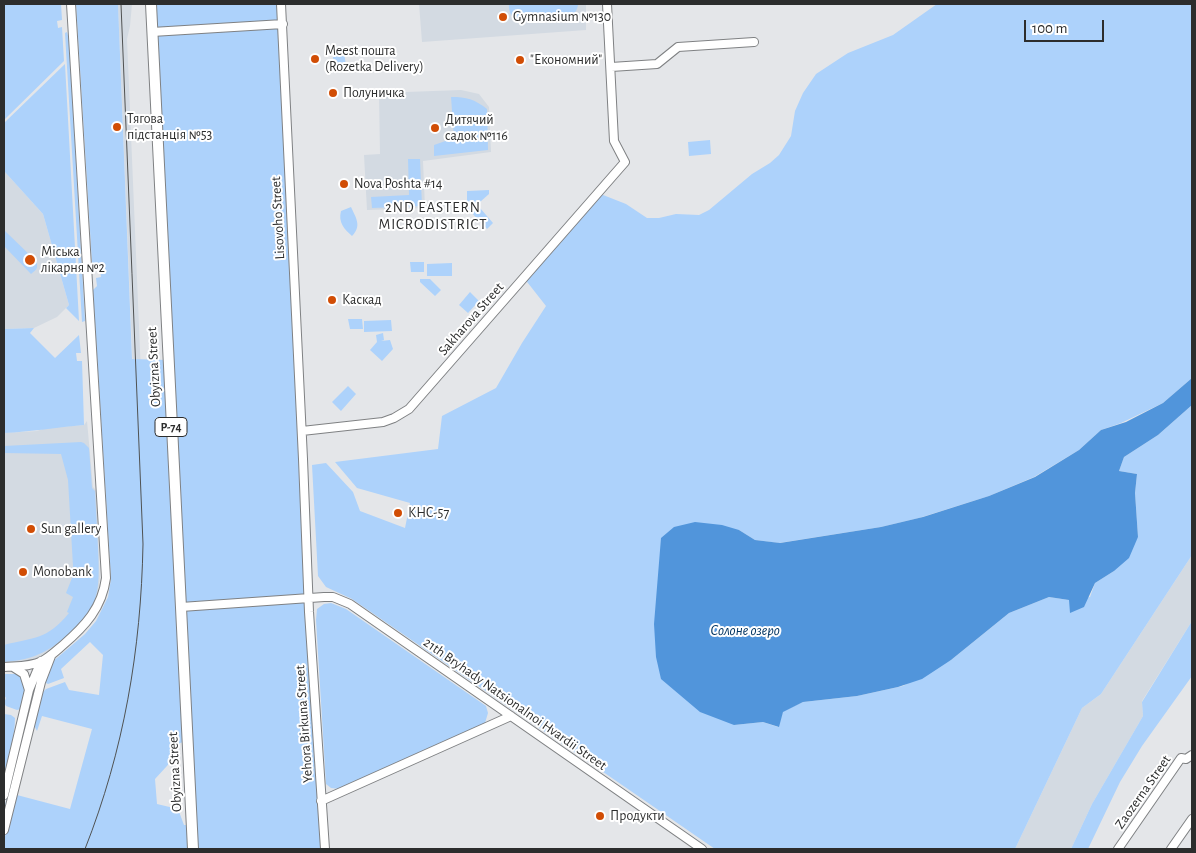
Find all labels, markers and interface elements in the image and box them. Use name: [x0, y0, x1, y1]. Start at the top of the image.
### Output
place label: Gymnasium №130: [513, 9, 611, 25]
scale bar: [1026, 10, 1106, 42]
marker: Gymnasium №130: [497, 11, 509, 23]
text: 100 m: [1032, 21, 1067, 36]
place label: Meest пошта (Rozetka Delivery): [325, 43, 424, 75]
place label: "Економний": [530, 52, 602, 68]
marker: Meest пошта (Rozetka Delivery): [309, 53, 321, 65]
marker: "Економний": [514, 54, 526, 66]
place label: Полуничка: [343, 85, 405, 101]
marker: Полуничка: [327, 87, 339, 99]
place label: Тягова підстанція №53: [127, 111, 212, 144]
place label: Дитячий садок №116: [445, 112, 508, 144]
marker: Тягова підстанція №53: [111, 121, 123, 133]
marker: Дитячий садок №116: [429, 122, 441, 134]
street label: Lisovoho Street: [267, 176, 289, 260]
place label: Nova Poshta #14: [354, 176, 442, 192]
marker: Nova Poshta #14: [338, 178, 350, 190]
district label: 2ND EASTERN MICRODISTRICT: [377, 198, 489, 233]
place label: Міська лікарня №2: [41, 244, 105, 276]
marker: Міська лікарня №2: [23, 253, 37, 267]
street label: Sakharova Street: [435, 279, 507, 359]
place label: Каскад: [342, 292, 382, 308]
marker: Каскад: [326, 294, 338, 306]
street label: Obyizna Street: [144, 327, 164, 407]
road number: Р-74: [155, 418, 187, 437]
place label: КНС-57: [408, 505, 449, 521]
marker: КНС-57: [392, 507, 404, 519]
place label: Sun gallery: [41, 521, 101, 537]
marker: Sun gallery: [25, 523, 37, 535]
place label: Monobank: [33, 564, 92, 580]
marker: Monobank: [17, 566, 29, 578]
water label: Солоне озеро: [710, 621, 780, 639]
street label: 21th Bryhady Natsionalnoi Hvardii Street: [420, 634, 610, 774]
street label: Yehora Birkuna Street: [292, 665, 316, 783]
street label: Obyizna Street: [165, 732, 185, 812]
street label: Zaozerna Street: [1111, 752, 1175, 832]
place label: Продукти: [610, 808, 665, 824]
marker: Продукти: [594, 810, 606, 822]

